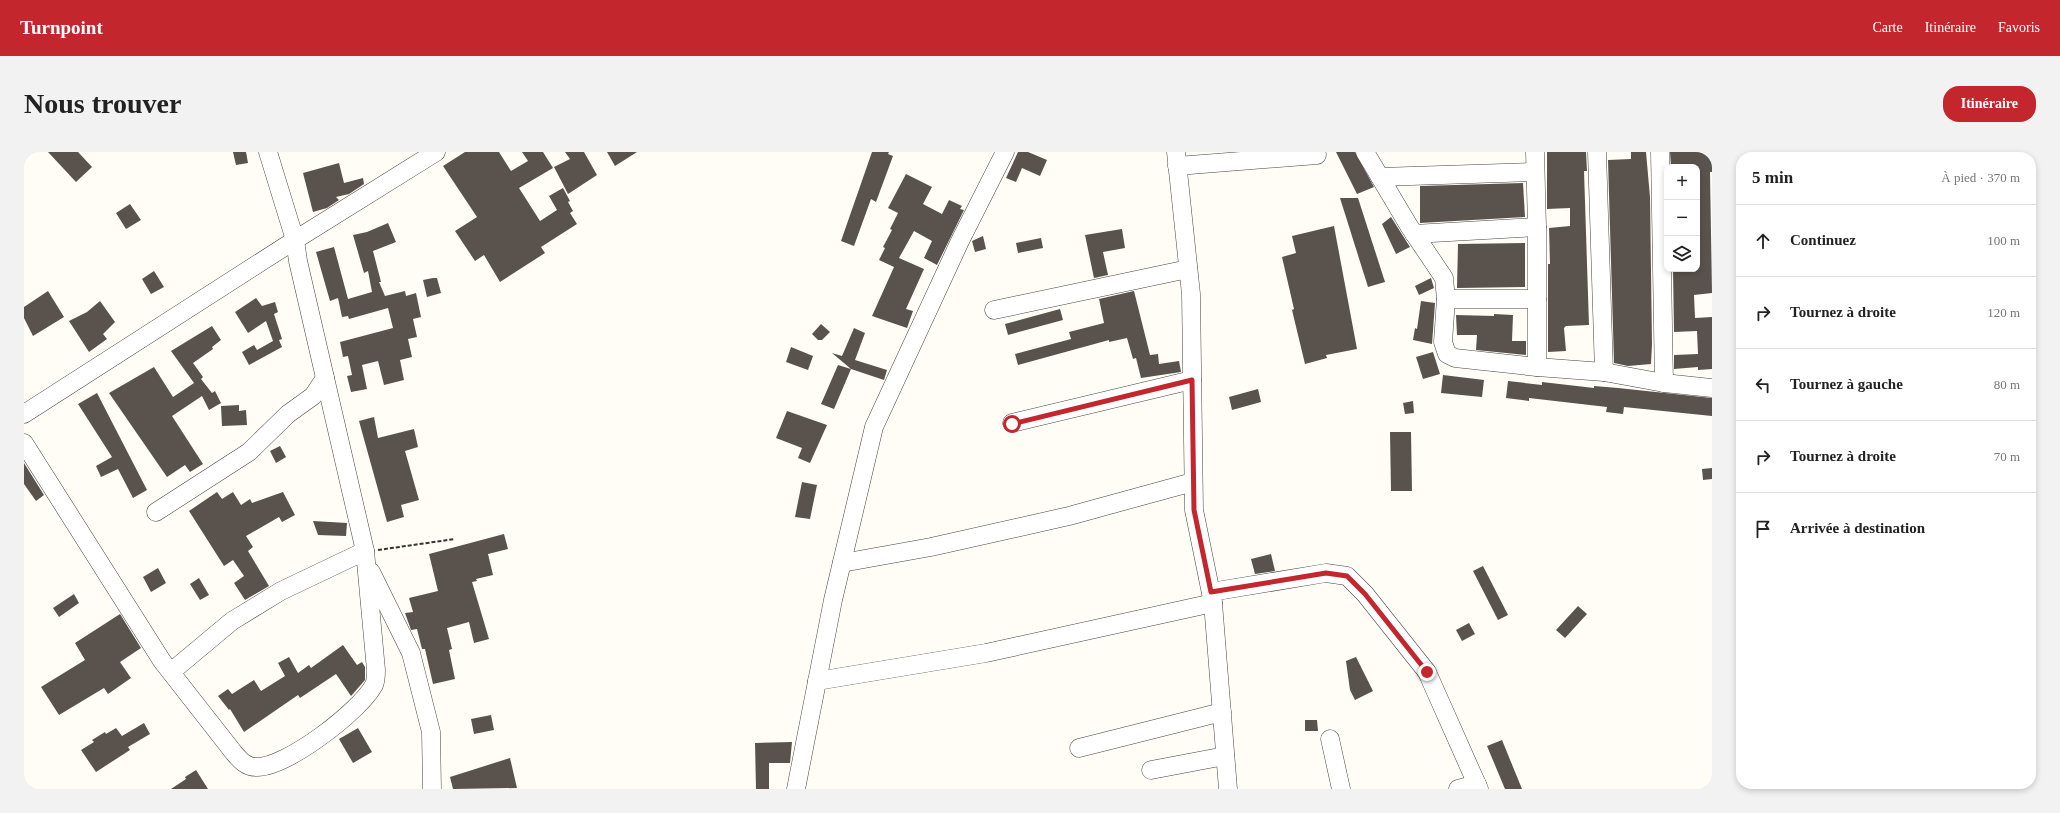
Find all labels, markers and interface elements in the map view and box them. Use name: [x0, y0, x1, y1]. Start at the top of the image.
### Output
text: Turnpoint: [20, 17, 103, 38]
text: Carte: [1872, 20, 1903, 35]
text: Itinéraire: [1925, 20, 1976, 35]
text: Favoris: [1998, 20, 2040, 35]
button: Itinéraire: [1943, 86, 2036, 122]
text: Nous trouver: [24, 88, 181, 119]
map controls: [1664, 164, 1700, 272]
button: +: [1664, 164, 1700, 200]
text: 5 min: [1752, 168, 1793, 187]
text: À pied · 370 m: [1941, 170, 2020, 185]
button: −: [1664, 200, 1700, 236]
icon: ahead: [1752, 230, 1774, 252]
text: Continuez: [1790, 232, 1856, 248]
text: 100 m: [1987, 233, 2020, 248]
button: layers: [1664, 236, 1700, 272]
icon: right: [1752, 302, 1774, 324]
text: Tournez à droite: [1790, 304, 1896, 320]
text: 120 m: [1987, 305, 2020, 320]
icon: left: [1752, 374, 1774, 396]
text: Tournez à gauche: [1790, 376, 1903, 392]
text: 80 m: [1994, 377, 2020, 392]
route start: [1003, 415, 1021, 433]
icon: right: [1752, 446, 1774, 468]
text: Tournez à droite: [1790, 448, 1896, 464]
text: 70 m: [1994, 449, 2020, 464]
icon: arrive: [1752, 518, 1774, 540]
text: Arrivée à destination: [1790, 520, 1925, 536]
route end: [1418, 663, 1436, 681]

